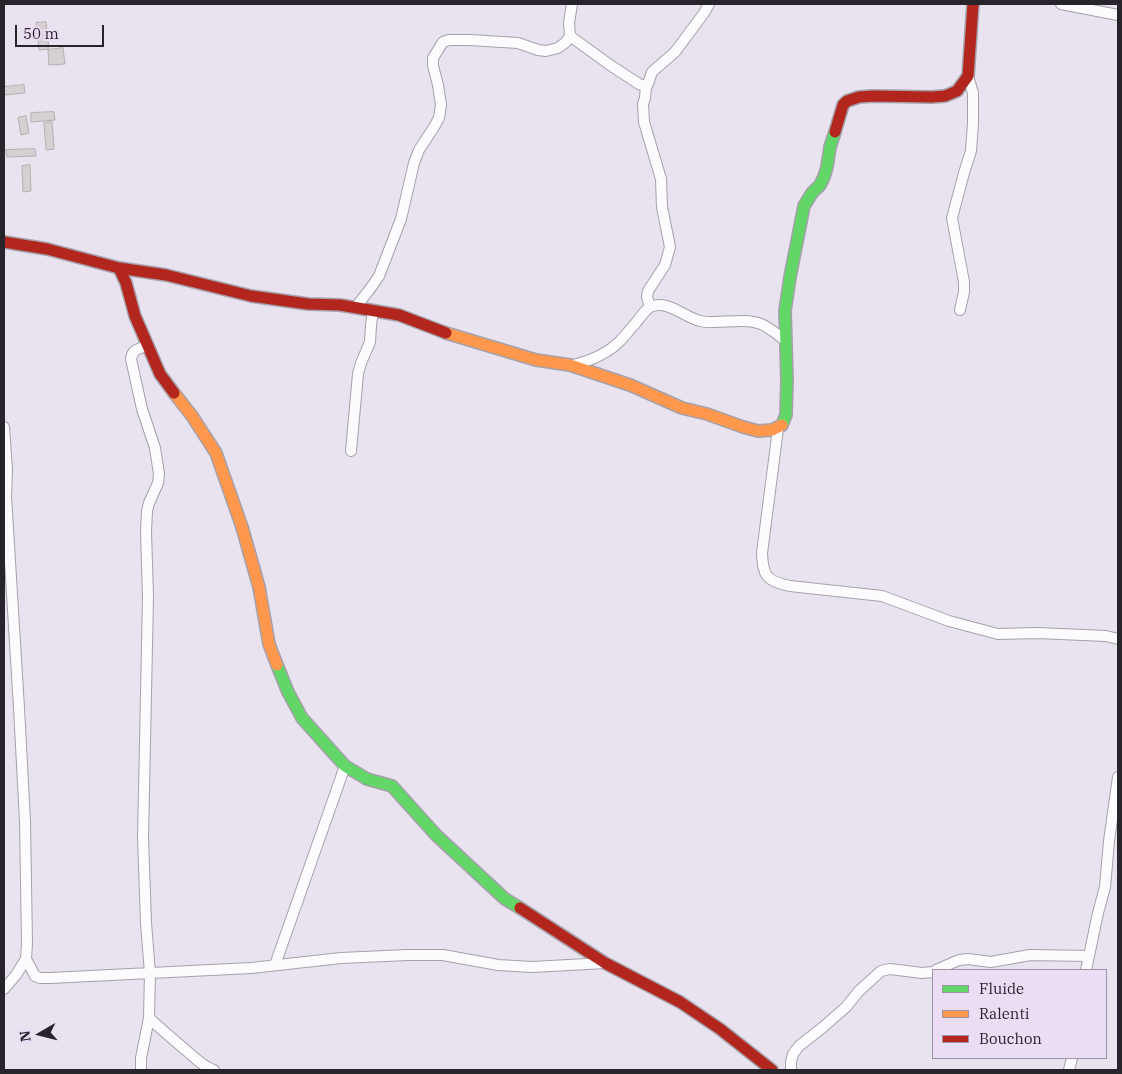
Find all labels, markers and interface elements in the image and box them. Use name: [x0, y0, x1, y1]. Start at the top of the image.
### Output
scale bar: [18, 15, 106, 47]
text: 50 m: [23, 24, 59, 43]
legend: [932, 969, 1107, 1059]
text: Fluide: [979, 979, 1024, 998]
text: Ralenti: [979, 1004, 1029, 1023]
north arrow: [15, 1009, 65, 1059]
text: N: [15, 1029, 35, 1043]
text: Bouchon: [979, 1029, 1042, 1048]

